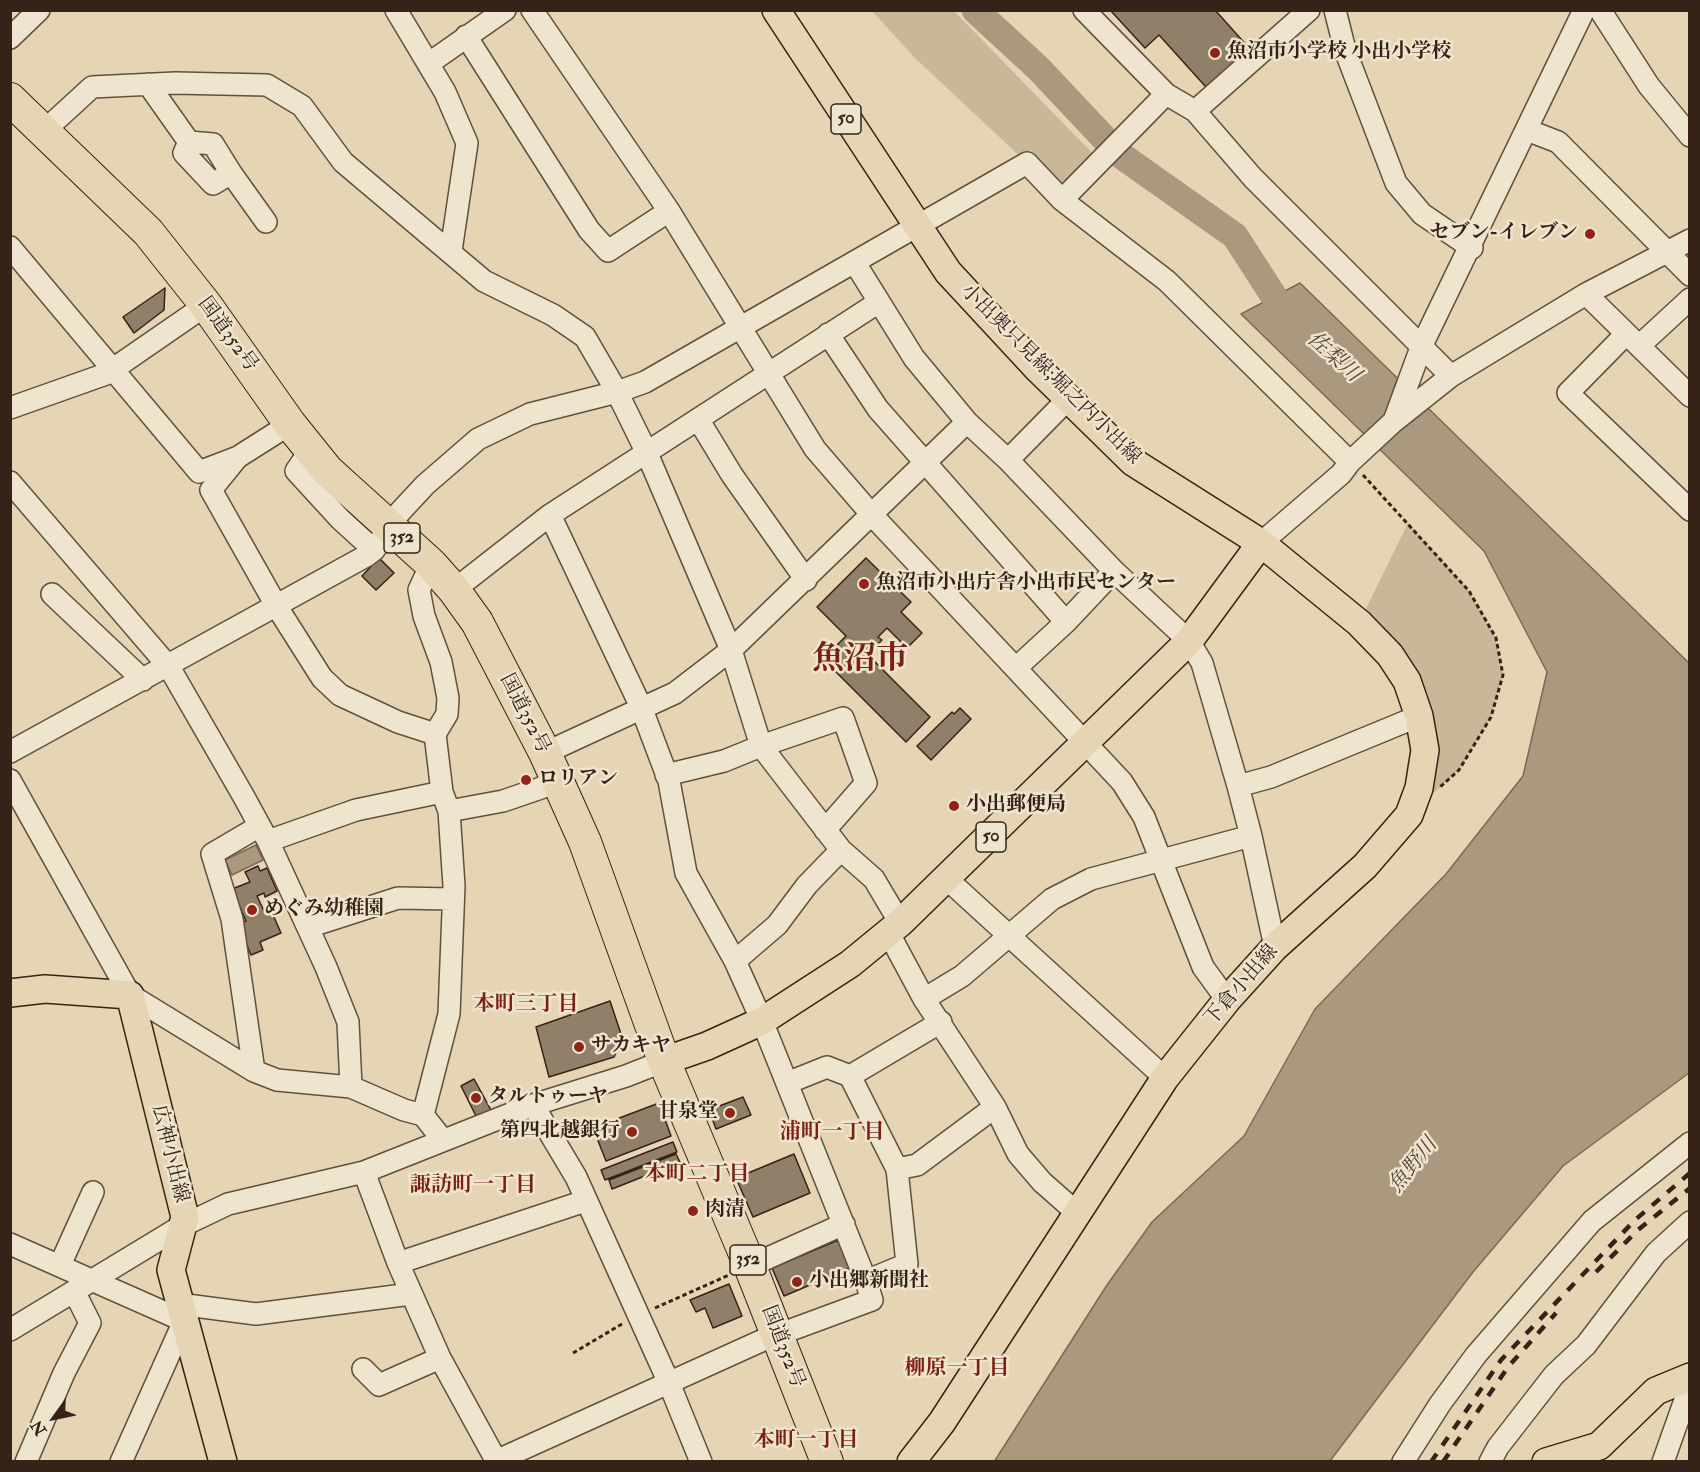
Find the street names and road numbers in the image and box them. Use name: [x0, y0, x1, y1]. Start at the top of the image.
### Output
road number: 50: [831, 104, 861, 134]
street label: 小出奥只見線;堀之内小出線: [955, 280, 1145, 470]
street label: 国道352号: [192, 293, 262, 377]
road number: 352: [384, 523, 420, 553]
street label: 国道352号: [494, 670, 554, 758]
road number: 50: [976, 822, 1006, 852]
street label: 下倉小出線: [1200, 940, 1284, 1032]
street label: 広神小出線: [145, 1103, 193, 1205]
road number: 352: [730, 1245, 766, 1275]
street label: 国道352号: [755, 1302, 809, 1392]

